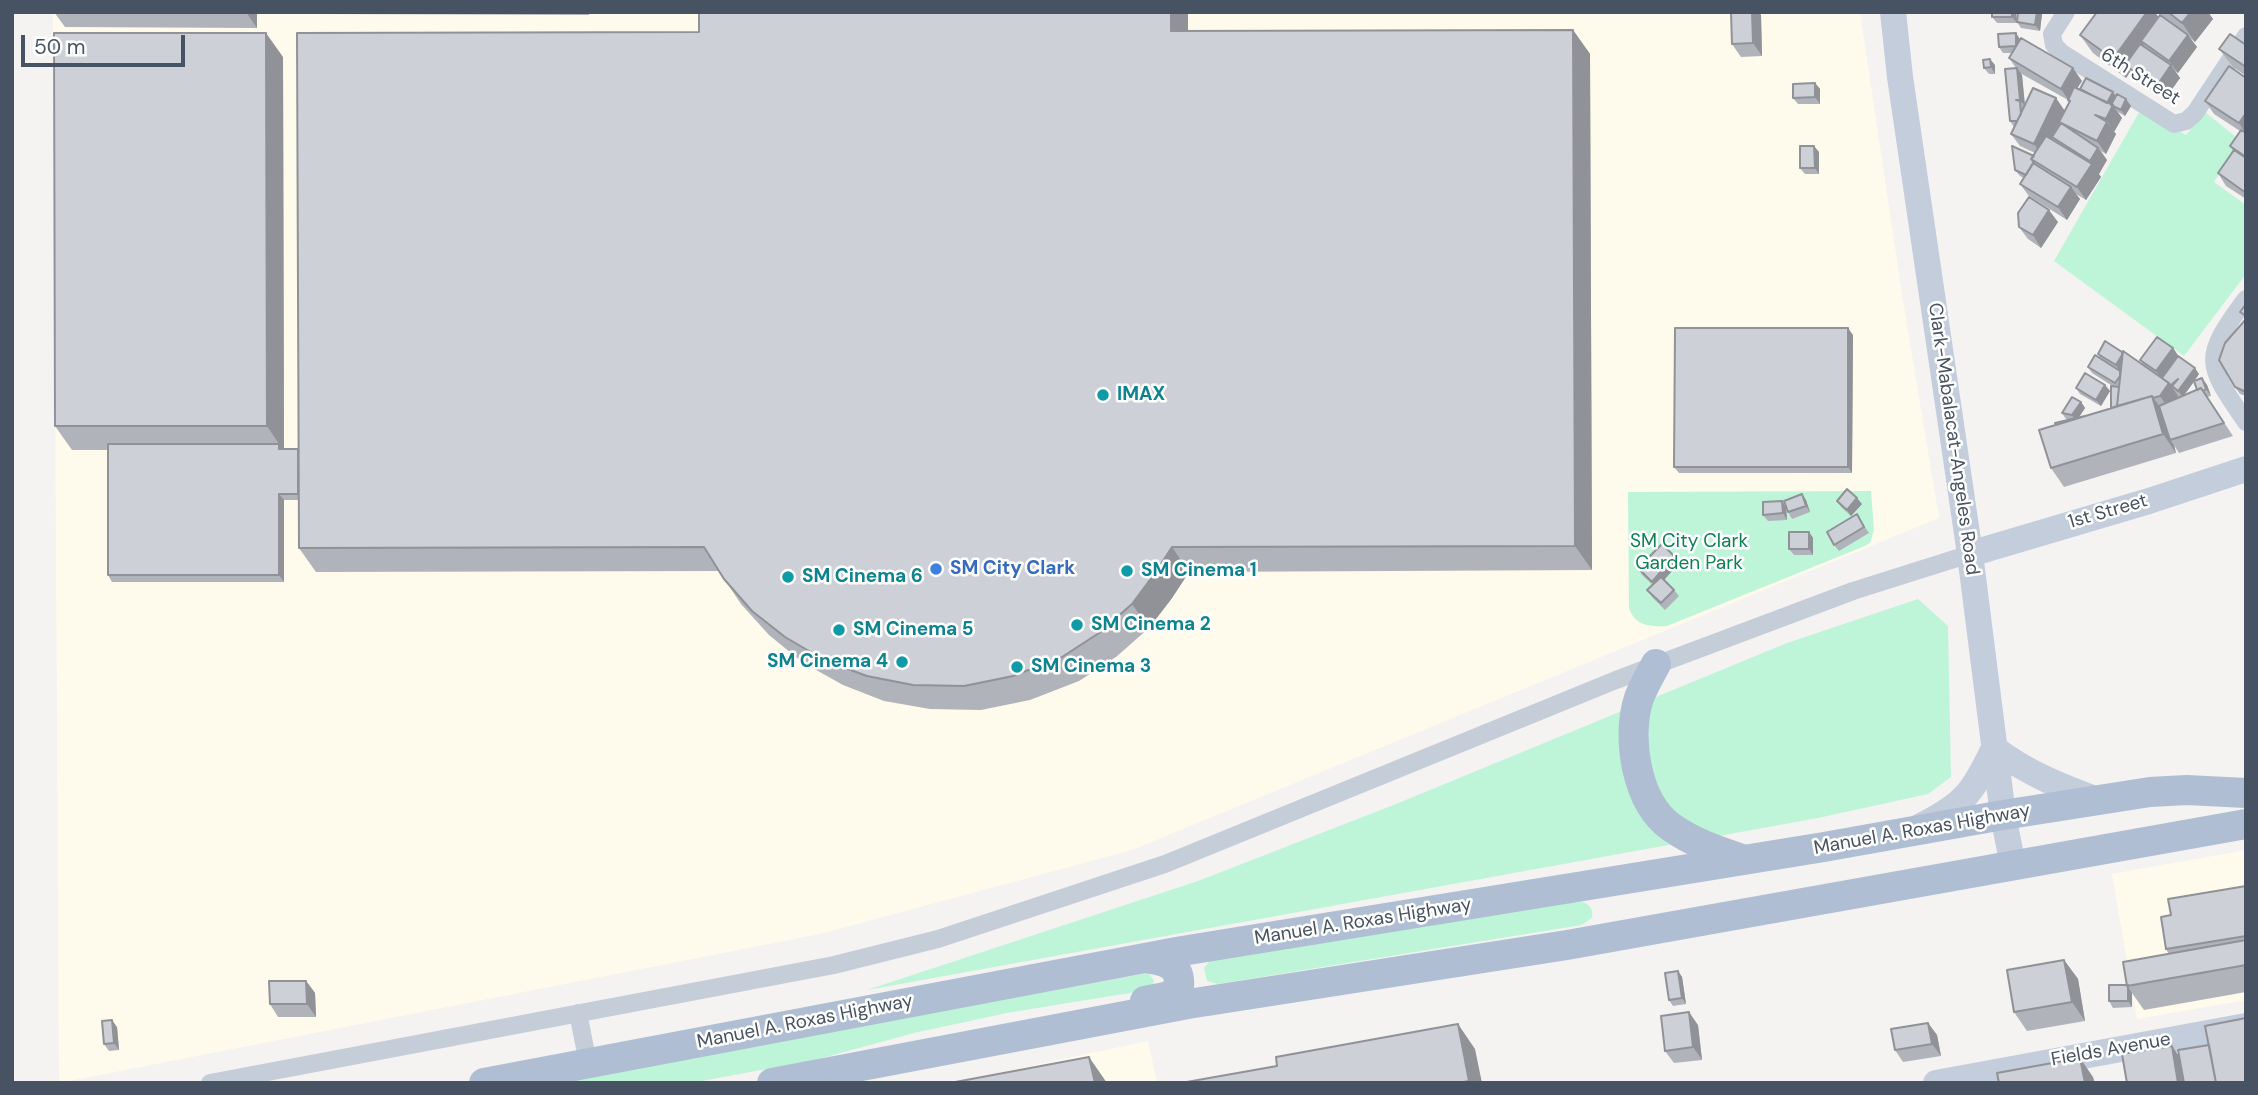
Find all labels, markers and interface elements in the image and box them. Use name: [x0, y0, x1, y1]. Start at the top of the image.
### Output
scale bar: [24, 21, 189, 65]
text: 50 m: [34, 33, 85, 61]
street label: 6th Street: [2096, 44, 2184, 110]
street label: Clark-Mabalacat-Angeles Road: [1923, 301, 1983, 577]
place label: IMAX: [1117, 384, 1165, 406]
marker: IMAX: [1095, 387, 1111, 403]
street label: 1st Street: [2066, 490, 2150, 534]
park label: SM City Clark Garden Park: [1630, 531, 1748, 575]
place label: SM City Clark: [950, 558, 1075, 580]
place label: SM Cinema 1: [1141, 560, 1257, 582]
marker: SM City Clark: [928, 561, 944, 577]
marker: SM Cinema 1: [1119, 563, 1135, 579]
place label: SM Cinema 6: [802, 566, 923, 588]
marker: SM Cinema 6: [780, 569, 796, 585]
place label: SM Cinema 2: [1091, 614, 1211, 636]
marker: SM Cinema 2: [1069, 617, 1085, 633]
place label: SM Cinema 5: [853, 619, 973, 641]
marker: SM Cinema 5: [831, 622, 847, 638]
place label: SM Cinema 4: [767, 651, 888, 673]
marker: SM Cinema 4: [894, 654, 910, 670]
place label: SM Cinema 3: [1031, 656, 1151, 678]
marker: SM Cinema 3: [1009, 659, 1025, 675]
street label: Manuel A. Roxas Highway: [1812, 800, 2032, 860]
street label: Manuel A. Roxas Highway: [1253, 894, 1473, 950]
street label: Manuel A. Roxas Highway: [695, 990, 915, 1054]
street label: Fields Avenue: [2050, 1028, 2172, 1072]

